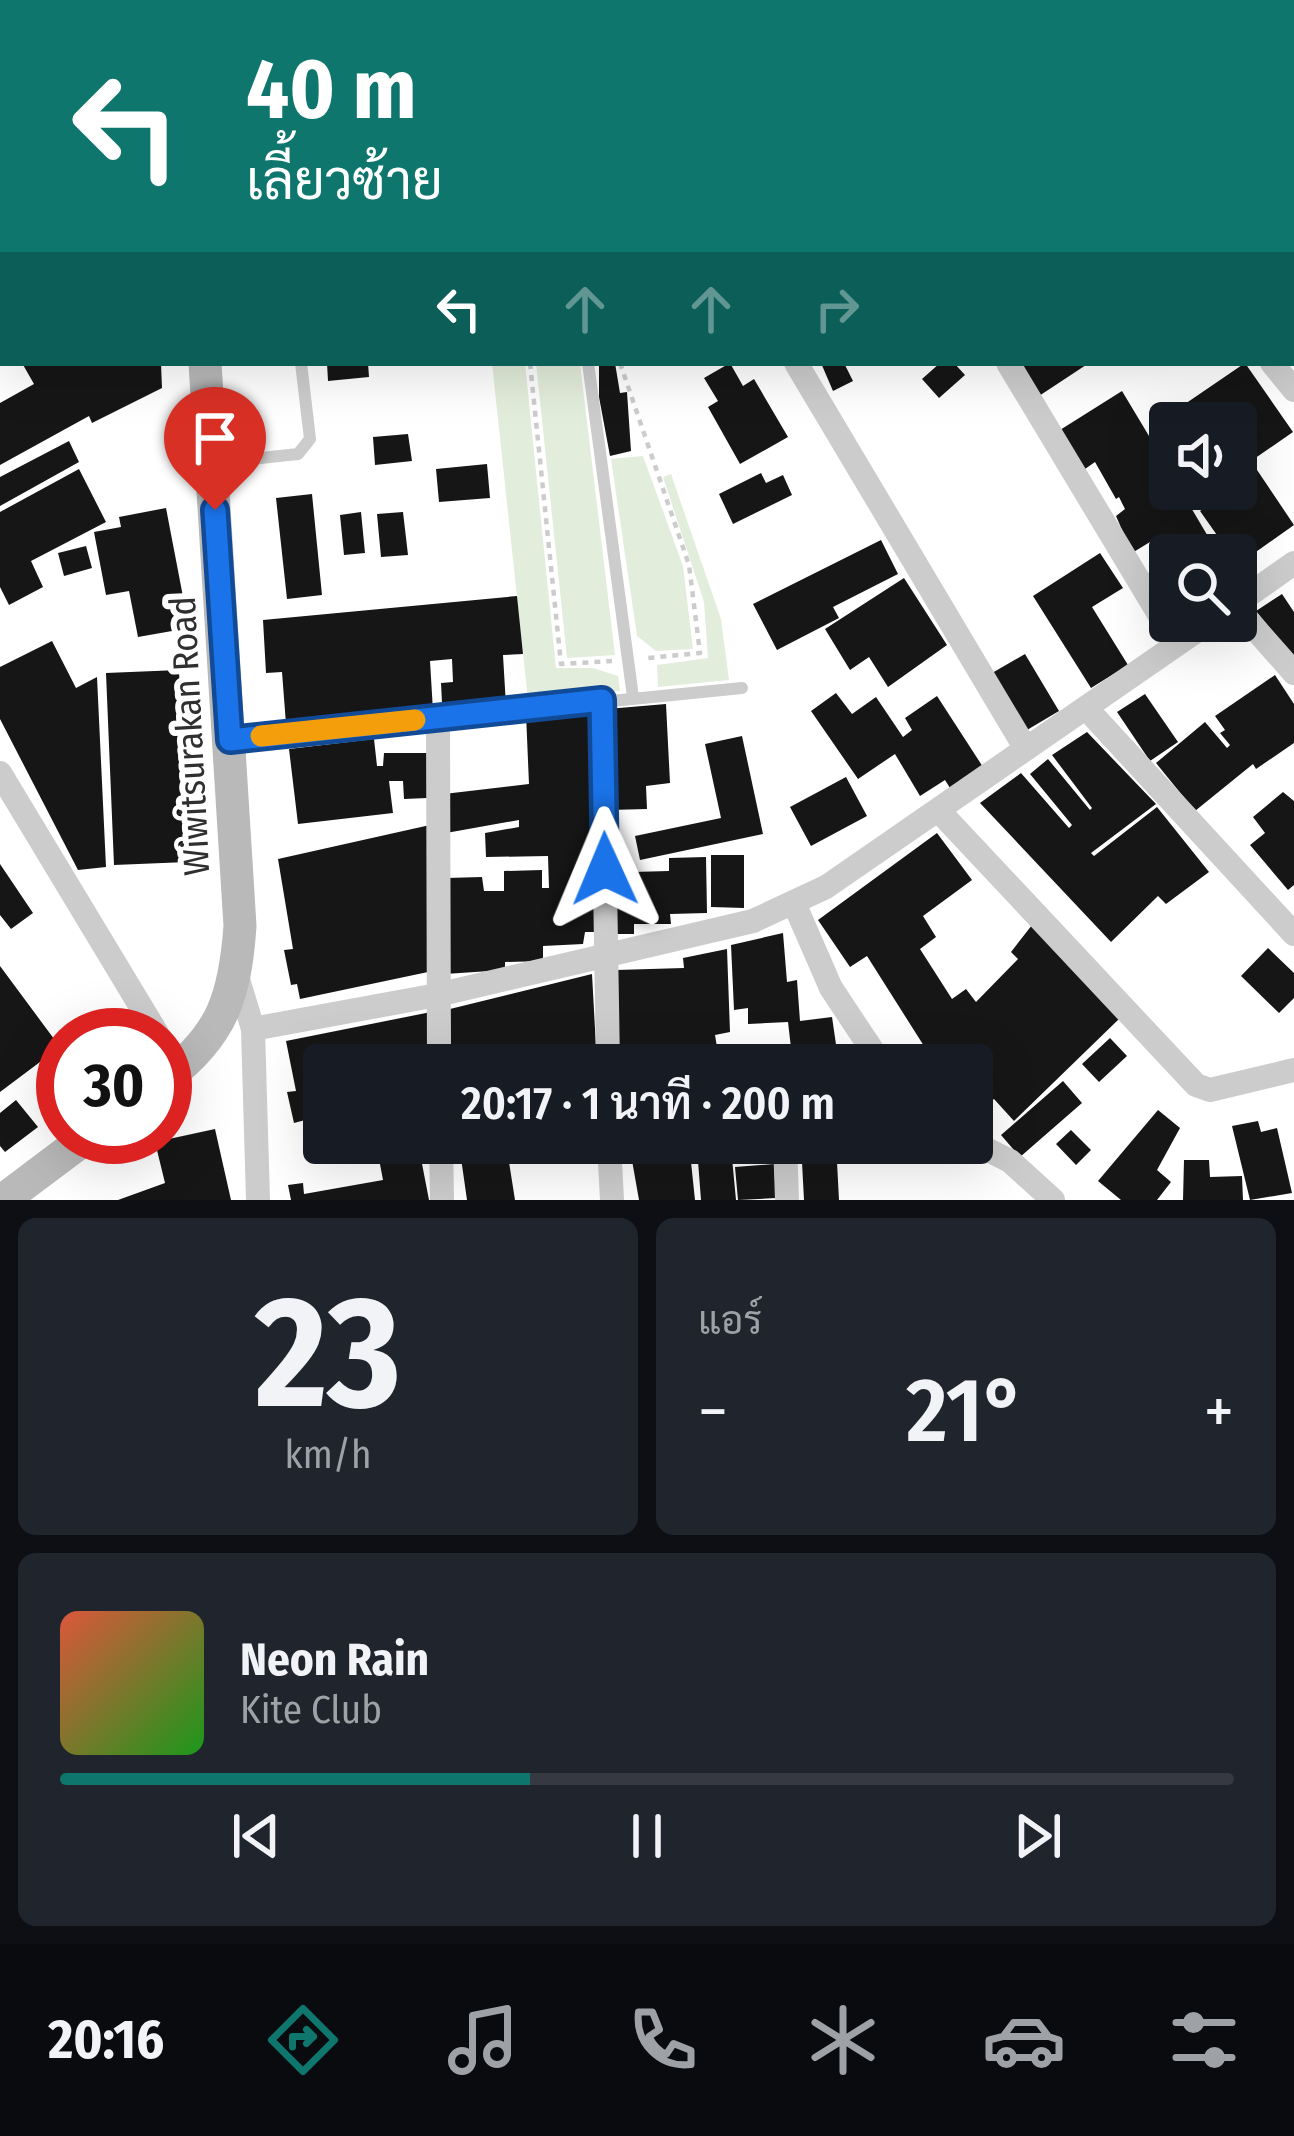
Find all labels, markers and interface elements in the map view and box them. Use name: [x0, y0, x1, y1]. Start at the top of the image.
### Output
text: 40 m: [246, 39, 417, 140]
icon: left: [48, 48, 204, 204]
text: เลี้ยวซ้าย: [246, 149, 443, 213]
icon: left: [426, 276, 492, 342]
icon: ahead: [552, 276, 618, 342]
icon: ahead: [678, 276, 744, 342]
icon: right: [804, 276, 870, 342]
pin: [164, 387, 266, 510]
map controls: [1149, 402, 1257, 642]
button: sound: [1149, 402, 1257, 510]
icon: arrive: [182, 405, 248, 471]
button: search: [1149, 534, 1257, 642]
street label: Wiwitsurakan Road: [161, 595, 219, 877]
position arrow: [542, 806, 668, 932]
speed limit sign: 30: [36, 1008, 192, 1164]
text: 20:17 · 1 นาที · 200 m: [461, 1077, 835, 1131]
text: 23: [255, 1260, 401, 1447]
text: แอร์: [698, 1298, 762, 1344]
text: 21°: [906, 1357, 1025, 1465]
text: −: [698, 1372, 728, 1451]
text: +: [1204, 1372, 1234, 1451]
text: km/h: [285, 1432, 371, 1478]
text: Neon Rain: [240, 1633, 429, 1687]
text: Kite Club: [240, 1687, 382, 1733]
icon: previous: [223, 1803, 289, 1869]
icon: pause: [614, 1803, 680, 1869]
icon: next: [1005, 1803, 1071, 1869]
icon: directions: [261, 1998, 345, 2082]
icon: music: [441, 1998, 525, 2082]
icon: phone: [621, 1998, 705, 2082]
icon: climate: [801, 1998, 885, 2082]
icon: car: [982, 1998, 1066, 2082]
icon: filters: [1162, 1998, 1246, 2082]
text: 20:16: [48, 2008, 164, 2072]

